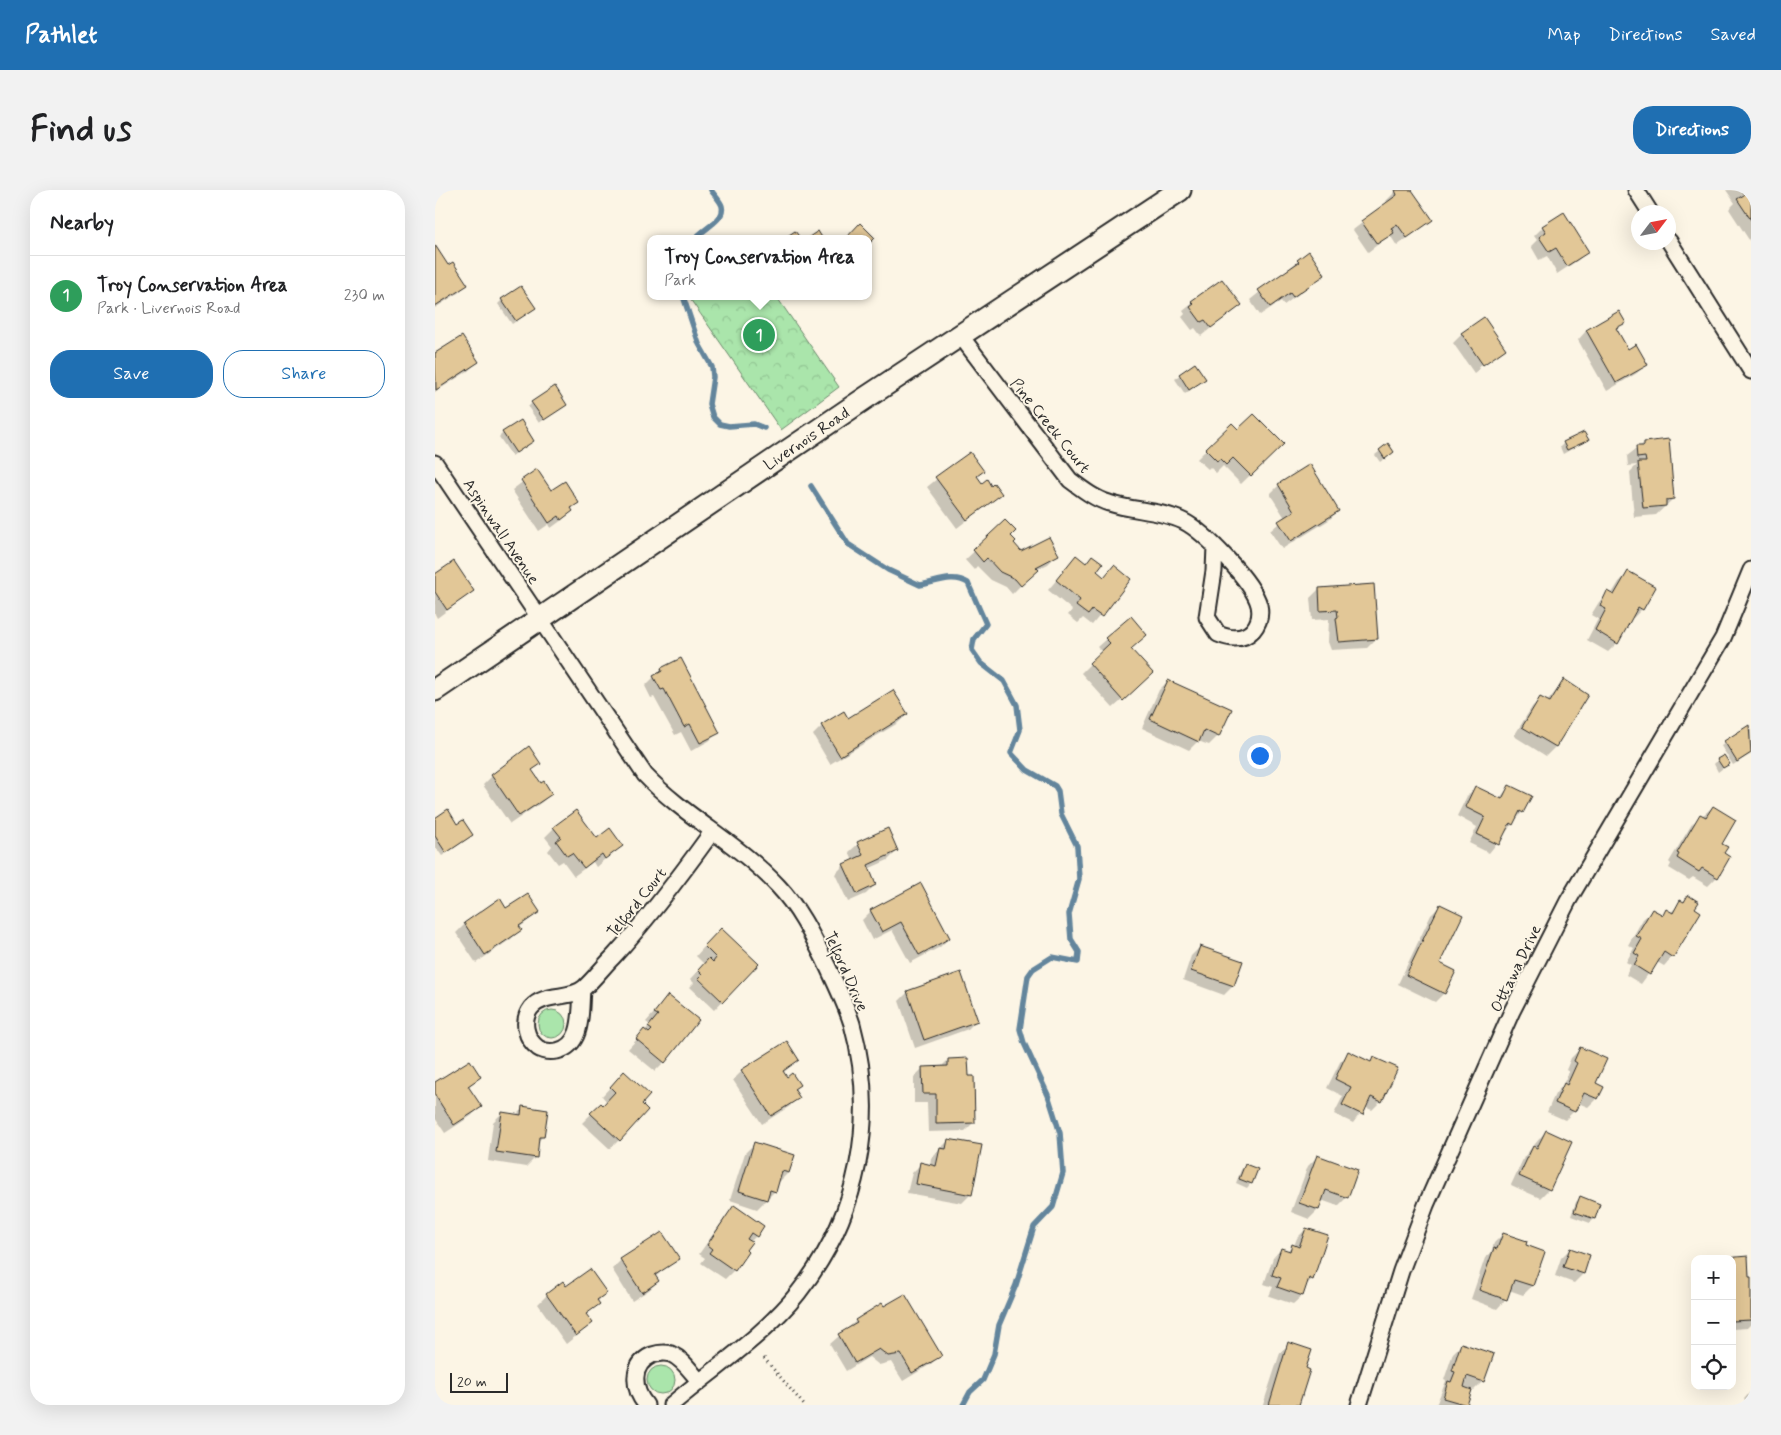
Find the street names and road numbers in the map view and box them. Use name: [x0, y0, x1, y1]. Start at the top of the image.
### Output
street label: Pine Creek Court: [1005, 374, 1095, 478]
street label: Livernois Road: [760, 403, 854, 476]
street label: Aspinwall Avenue: [458, 475, 544, 589]
street label: Telford Court: [603, 864, 673, 943]
street label: Ottawa Drive: [1486, 921, 1547, 1016]
street label: Telford Drive: [817, 928, 873, 1016]

